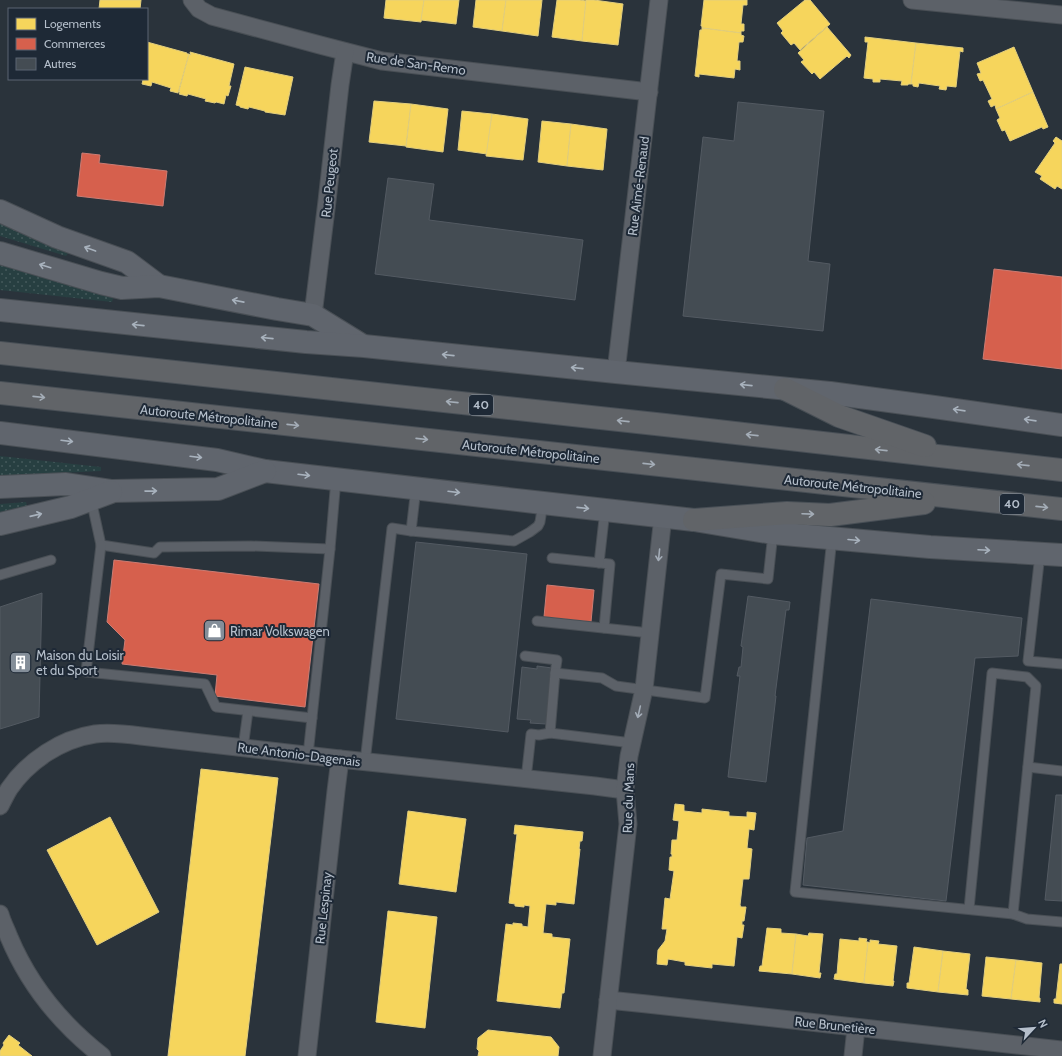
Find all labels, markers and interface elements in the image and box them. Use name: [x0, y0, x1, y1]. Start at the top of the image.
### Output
legend: [8, 8, 148, 80]
text: Logements: [44, 16, 101, 31]
text: Commerces: [44, 36, 105, 51]
street label: Rue de San-Remo: [365, 48, 467, 78]
text: Autres: [44, 56, 76, 71]
street label: Rue Aimé-Renaud: [624, 135, 652, 237]
street label: Rue Peugeot: [317, 147, 341, 218]
one-way arrow: [84, 244, 96, 252]
one-way arrow: [38, 262, 51, 269]
one-way arrow: [232, 297, 245, 305]
one-way arrow: [132, 321, 145, 328]
one-way arrow: [261, 334, 274, 342]
one-way arrow: [442, 351, 455, 359]
one-way arrow: [571, 365, 584, 372]
one-way arrow: [740, 381, 753, 389]
one-way arrow: [32, 393, 45, 401]
road number: 40: [469, 395, 493, 415]
one-way arrow: [446, 398, 459, 406]
street label: Autoroute Métropolitaine: [140, 401, 279, 431]
one-way arrow: [953, 406, 966, 414]
one-way arrow: [1024, 416, 1037, 424]
one-way arrow: [617, 417, 630, 424]
one-way arrow: [286, 421, 299, 428]
one-way arrow: [746, 431, 759, 439]
one-way arrow: [416, 435, 429, 443]
street label: Autoroute Métropolitaine: [462, 436, 601, 466]
one-way arrow: [60, 437, 73, 445]
one-way arrow: [875, 446, 888, 454]
one-way arrow: [189, 453, 202, 461]
one-way arrow: [642, 461, 655, 468]
one-way arrow: [1017, 462, 1030, 469]
one-way arrow: [297, 471, 310, 479]
street label: Autoroute Métropolitaine: [784, 471, 923, 501]
one-way arrow: [144, 487, 157, 495]
one-way arrow: [447, 489, 460, 496]
road number: 40: [1000, 494, 1024, 514]
one-way arrow: [1035, 503, 1048, 511]
one-way arrow: [577, 504, 590, 512]
one-way arrow: [801, 510, 814, 518]
one-way arrow: [29, 511, 42, 519]
one-way arrow: [847, 537, 860, 544]
one-way arrow: [977, 546, 990, 554]
one-way arrow: [655, 548, 662, 561]
shop icon: Rimar Volkswagen: [202, 618, 228, 644]
place label: Rimar Volkswagen: [230, 623, 330, 639]
place label: Maison du Loisir et du Sport: [36, 647, 125, 678]
building icon: Maison du Loisir et du Sport: [7, 649, 33, 675]
one-way arrow: [635, 705, 642, 718]
street label: Rue Antonio-Dagenais: [237, 739, 362, 770]
street label: Rue du Mans: [619, 762, 637, 833]
street label: Rue Lespinay: [311, 871, 335, 945]
north arrow: [1014, 1008, 1054, 1048]
street label: Rue Brunetière: [794, 1013, 876, 1037]
text: N: [1035, 1017, 1051, 1030]

